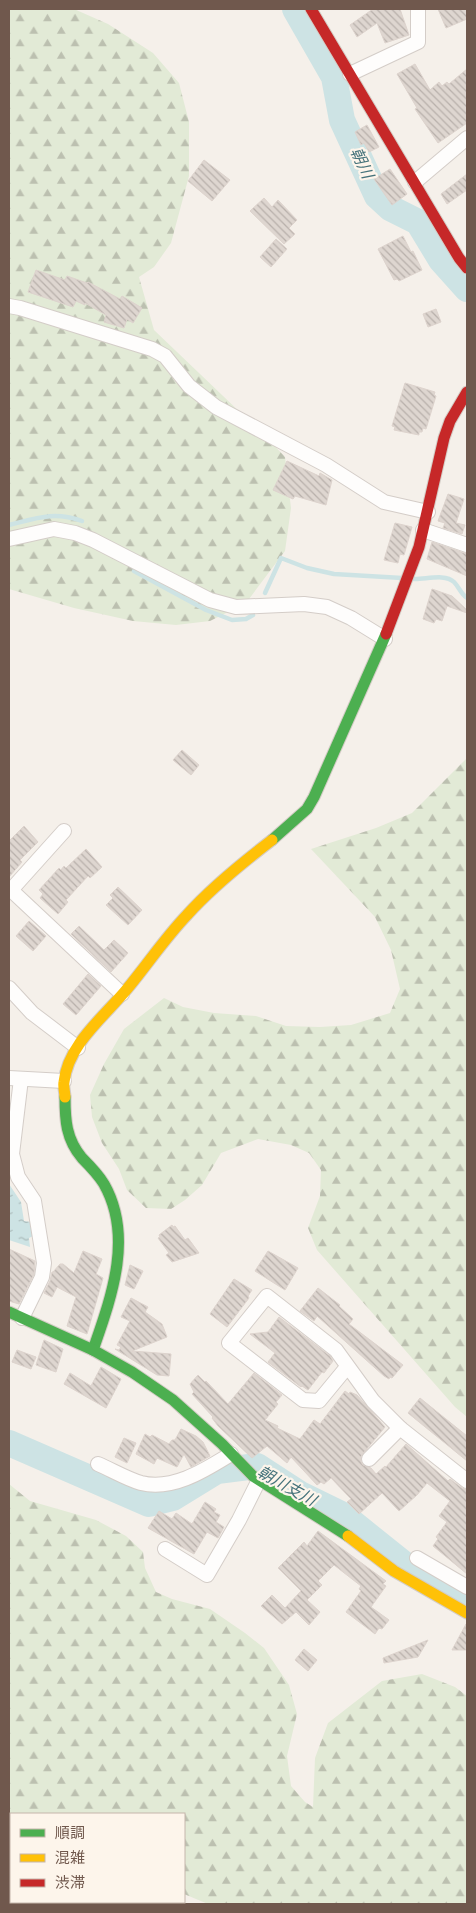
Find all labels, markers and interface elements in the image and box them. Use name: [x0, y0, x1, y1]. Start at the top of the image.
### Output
water label: 朝川: [346, 144, 379, 184]
water label: 朝川支川: [254, 1461, 322, 1512]
legend: [10, 1813, 185, 1903]
text: 順調: [55, 1823, 85, 1842]
text: 混雑: [55, 1848, 85, 1867]
text: 渋滞: [55, 1873, 85, 1892]

